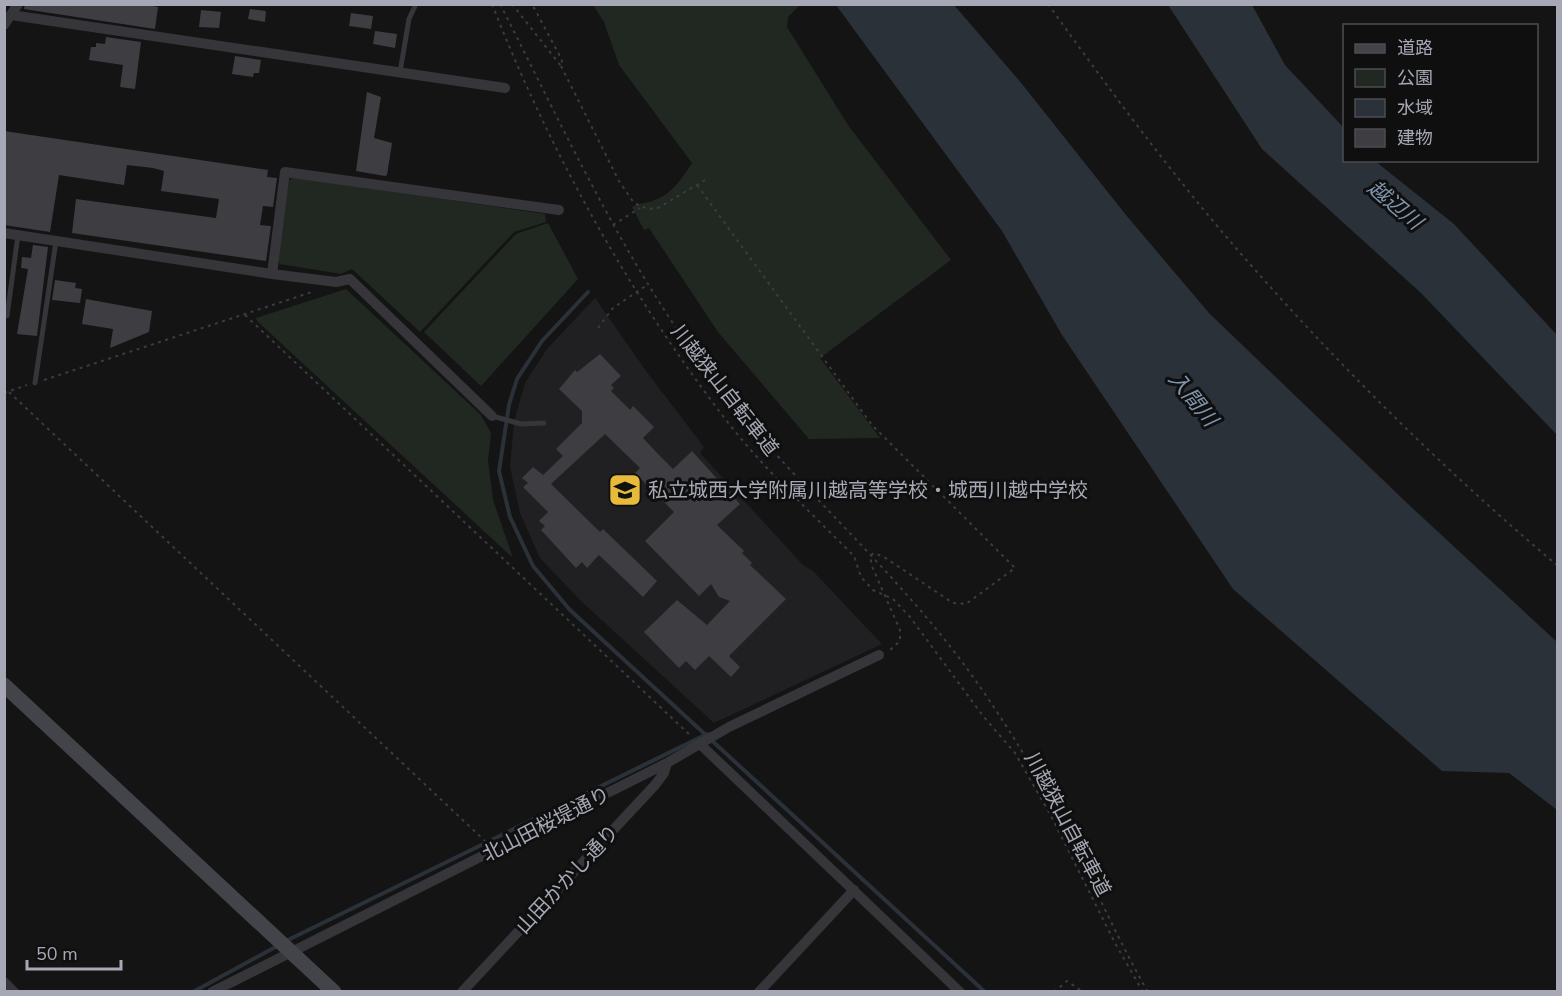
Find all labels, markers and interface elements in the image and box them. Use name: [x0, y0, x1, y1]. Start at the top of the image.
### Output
legend: [1343, 24, 1538, 162]
text: 道路: [1397, 36, 1433, 60]
text: 公園: [1397, 66, 1433, 90]
text: 水域: [1397, 96, 1433, 120]
text: 建物: [1397, 126, 1433, 150]
water label: 越辺川: [1362, 174, 1430, 237]
street label: 川越狭山自転車道: [665, 319, 784, 462]
water label: 入間川: [1162, 366, 1225, 434]
school or university icon: 私立城西大学附属川越高等学校・城西川越中学校: [607, 472, 643, 508]
place label: 私立城西大学附属川越高等学校・城西川越中学校: [648, 477, 1088, 504]
street label: 川越狭山自転車道: [1018, 747, 1117, 901]
street label: 北山田桜堤通り: [478, 781, 615, 868]
street label: 山田かかし通り: [510, 819, 625, 940]
scale bar: [27, 933, 122, 971]
text: 50 m: [36, 942, 78, 966]

